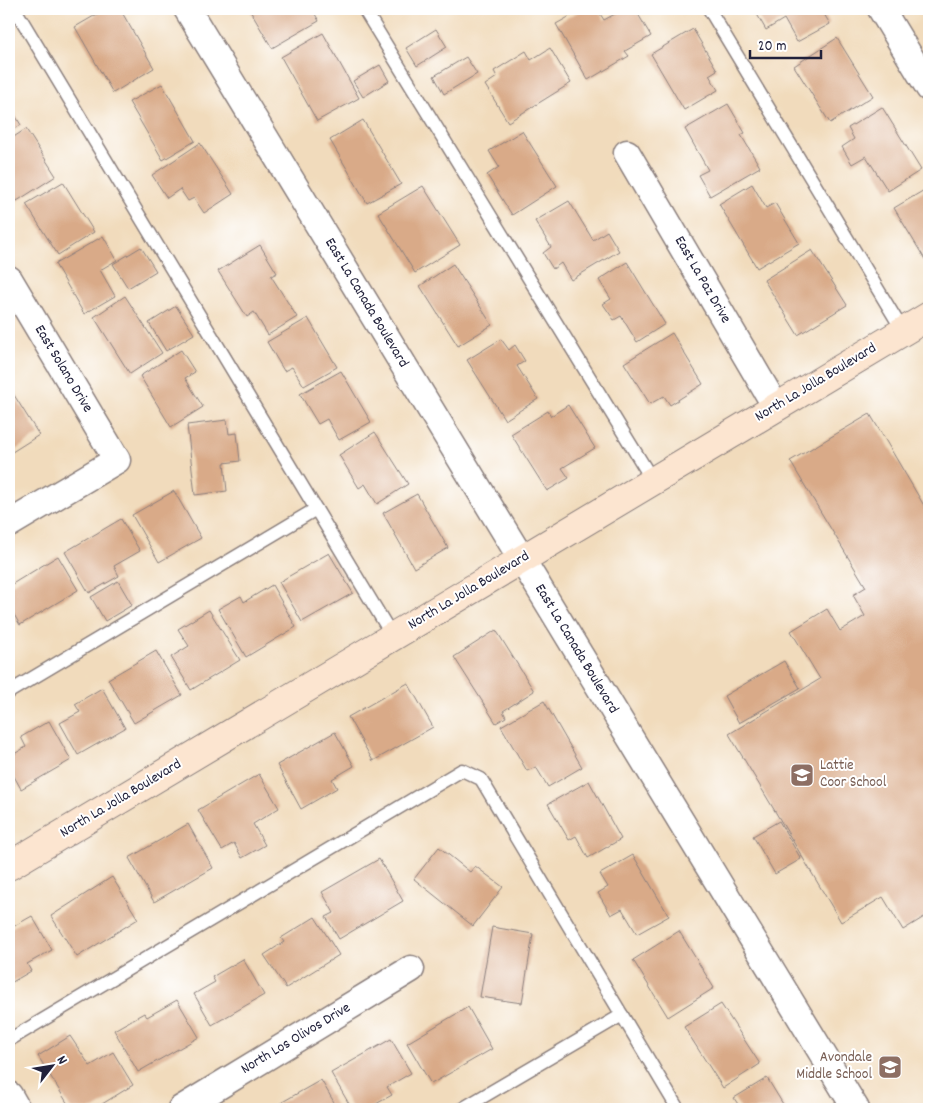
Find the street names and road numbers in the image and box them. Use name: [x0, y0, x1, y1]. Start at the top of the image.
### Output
street label: East La Paz Drive: [668, 232, 736, 328]
street label: East La Canada Boulevard: [318, 234, 414, 372]
street label: East Solano Drive: [28, 321, 98, 417]
street label: North La Jolla Boulevard: [751, 338, 881, 428]
street label: North La Jolla Boulevard: [404, 546, 534, 636]
street label: East La Canada Boulevard: [528, 580, 624, 718]
street label: North La Jolla Boulevard: [56, 754, 186, 844]
street label: North Los Olivos Drive: [237, 997, 355, 1081]

